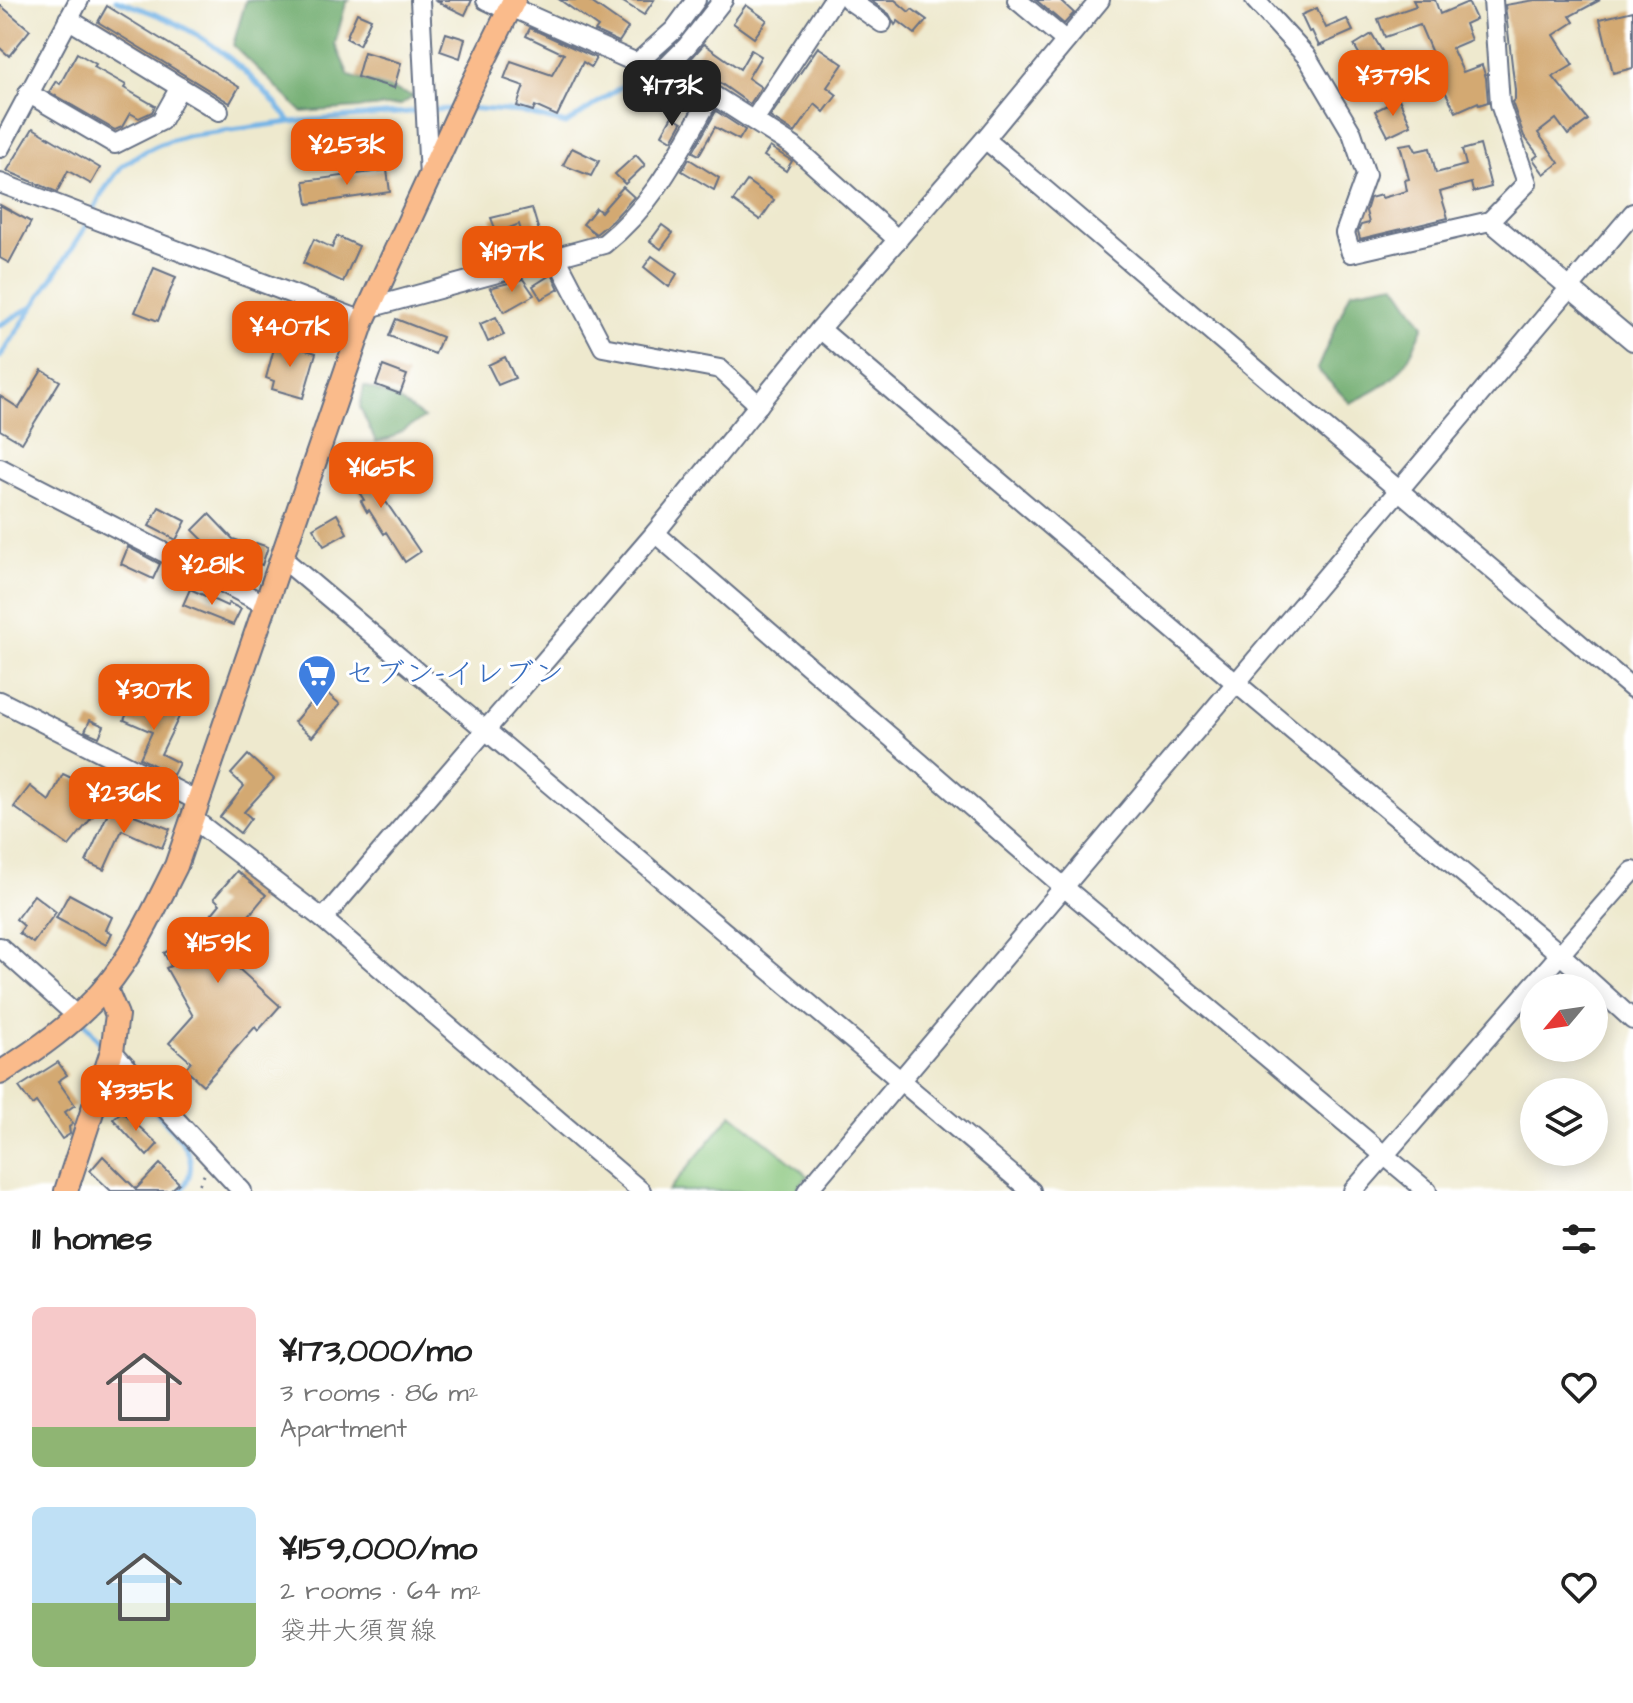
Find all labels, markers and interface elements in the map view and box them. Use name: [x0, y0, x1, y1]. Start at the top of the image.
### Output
pin: ¥379K: [1337, 50, 1449, 118]
text: ¥379K: [1356, 58, 1430, 94]
pin: ¥173K: [616, 60, 728, 128]
text: ¥173K: [641, 68, 703, 104]
pin: ¥253K: [291, 119, 403, 187]
text: ¥253K: [309, 127, 385, 163]
pin: ¥197K: [456, 226, 568, 294]
text: ¥197K: [480, 234, 544, 270]
pin: ¥407K: [234, 301, 346, 369]
text: ¥407K: [250, 309, 330, 345]
pin: ¥165K: [325, 442, 437, 510]
text: ¥165K: [347, 450, 415, 486]
pin: ¥281K: [156, 539, 268, 607]
text: ¥281K: [180, 547, 244, 583]
supermarket icon: セブン-イレブン: [296, 653, 338, 708]
place label: セブン-イレブン: [345, 653, 564, 695]
pin: ¥307K: [98, 664, 210, 732]
text: ¥307K: [116, 672, 192, 708]
pin: ¥236K: [68, 767, 180, 835]
text: ¥236K: [87, 775, 161, 811]
pin: ¥159K: [162, 917, 274, 985]
text: ¥159K: [185, 925, 251, 961]
north arrow: [1520, 974, 1608, 1062]
map controls: [1520, 974, 1608, 1166]
pin: ¥335K: [80, 1065, 192, 1133]
text: ¥335K: [99, 1073, 173, 1109]
button: layers: [1520, 1078, 1608, 1166]
text: 11 homes: [32, 1215, 152, 1263]
icon: filters: [1557, 1217, 1601, 1261]
text: ¥173,000/mo: [280, 1327, 472, 1375]
icon: home: [96, 1339, 192, 1435]
icon: heart: [1557, 1365, 1601, 1409]
text: 3 rooms · 86 m²: [280, 1375, 479, 1411]
text: Apartment: [280, 1411, 407, 1447]
text: ¥159,000/mo: [280, 1525, 477, 1573]
icon: home: [96, 1539, 192, 1635]
icon: heart: [1557, 1565, 1601, 1609]
text: 2 rooms · 64 m²: [280, 1573, 481, 1609]
text: 袋井大須賀線: [280, 1613, 436, 1649]

